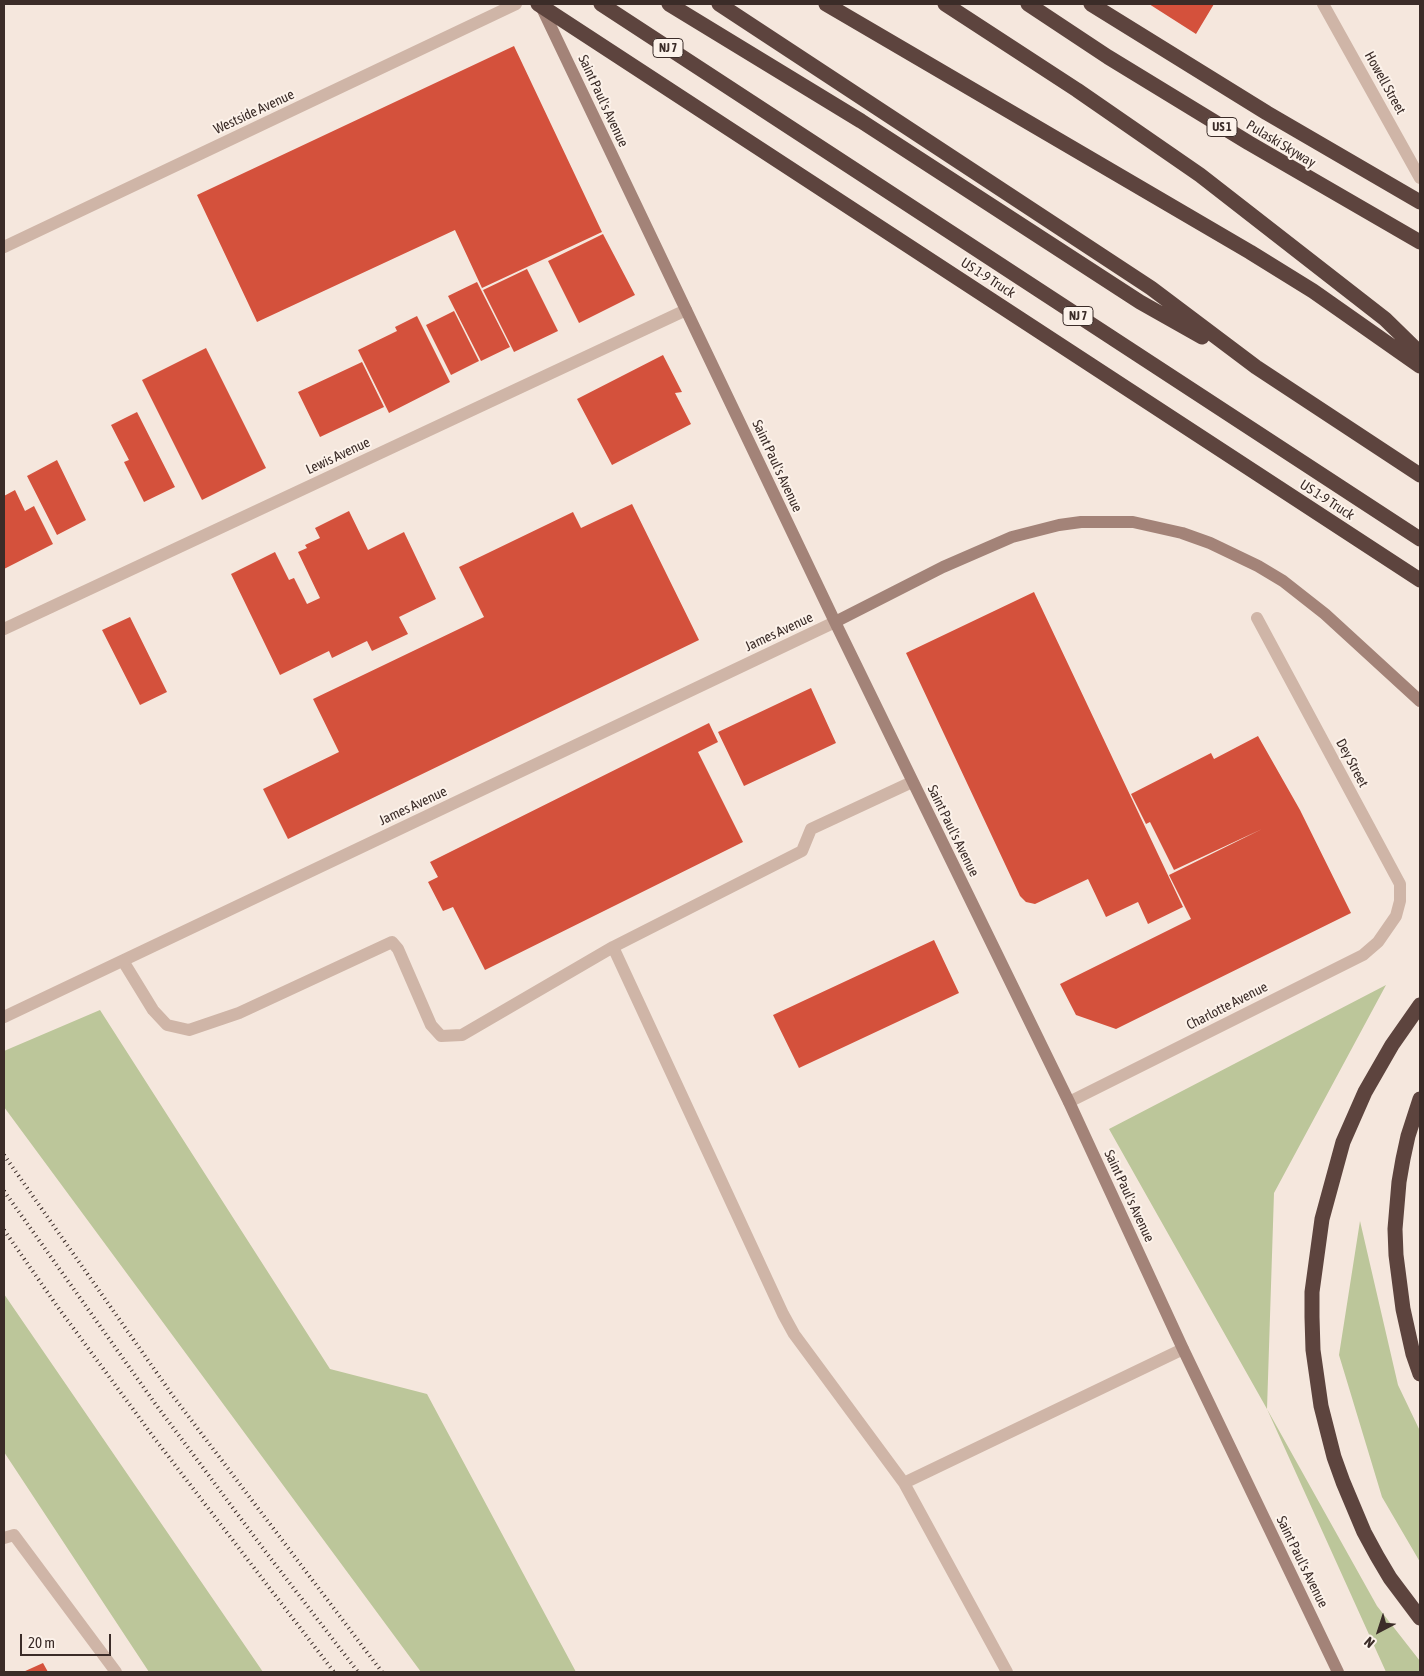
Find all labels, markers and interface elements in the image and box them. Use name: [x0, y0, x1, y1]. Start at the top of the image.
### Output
road number: NJ 7: [653, 38, 683, 58]
street label: Howell Street: [1361, 49, 1409, 117]
street label: Saint Paul's Avenue: [574, 52, 632, 150]
street label: Westside Avenue: [211, 86, 297, 138]
street label: Pulaski Skyway: [1243, 117, 1319, 171]
road number: US 1: [1207, 118, 1237, 136]
street label: US 1-9 Truck: [958, 254, 1018, 302]
road number: NJ 7: [1063, 306, 1093, 326]
street label: Saint Paul's Avenue: [748, 417, 806, 515]
street label: Lewis Avenue: [303, 434, 373, 478]
street label: US 1-9 Truck: [1297, 476, 1357, 524]
street label: James Avenue: [742, 609, 816, 655]
street label: Dey Street: [1332, 736, 1372, 790]
street label: Saint Paul's Avenue: [924, 782, 982, 880]
street label: James Avenue: [376, 783, 450, 829]
street label: Charlotte Avenue: [1184, 978, 1270, 1034]
street label: Saint Paul's Avenue: [1100, 1147, 1158, 1245]
street label: Saint Paul's Avenue: [1273, 1513, 1331, 1611]
north arrow: [1354, 1606, 1404, 1656]
scale bar: [22, 1624, 114, 1656]
text: 20 m: [28, 1634, 55, 1651]
text: N: [1361, 1634, 1378, 1651]

